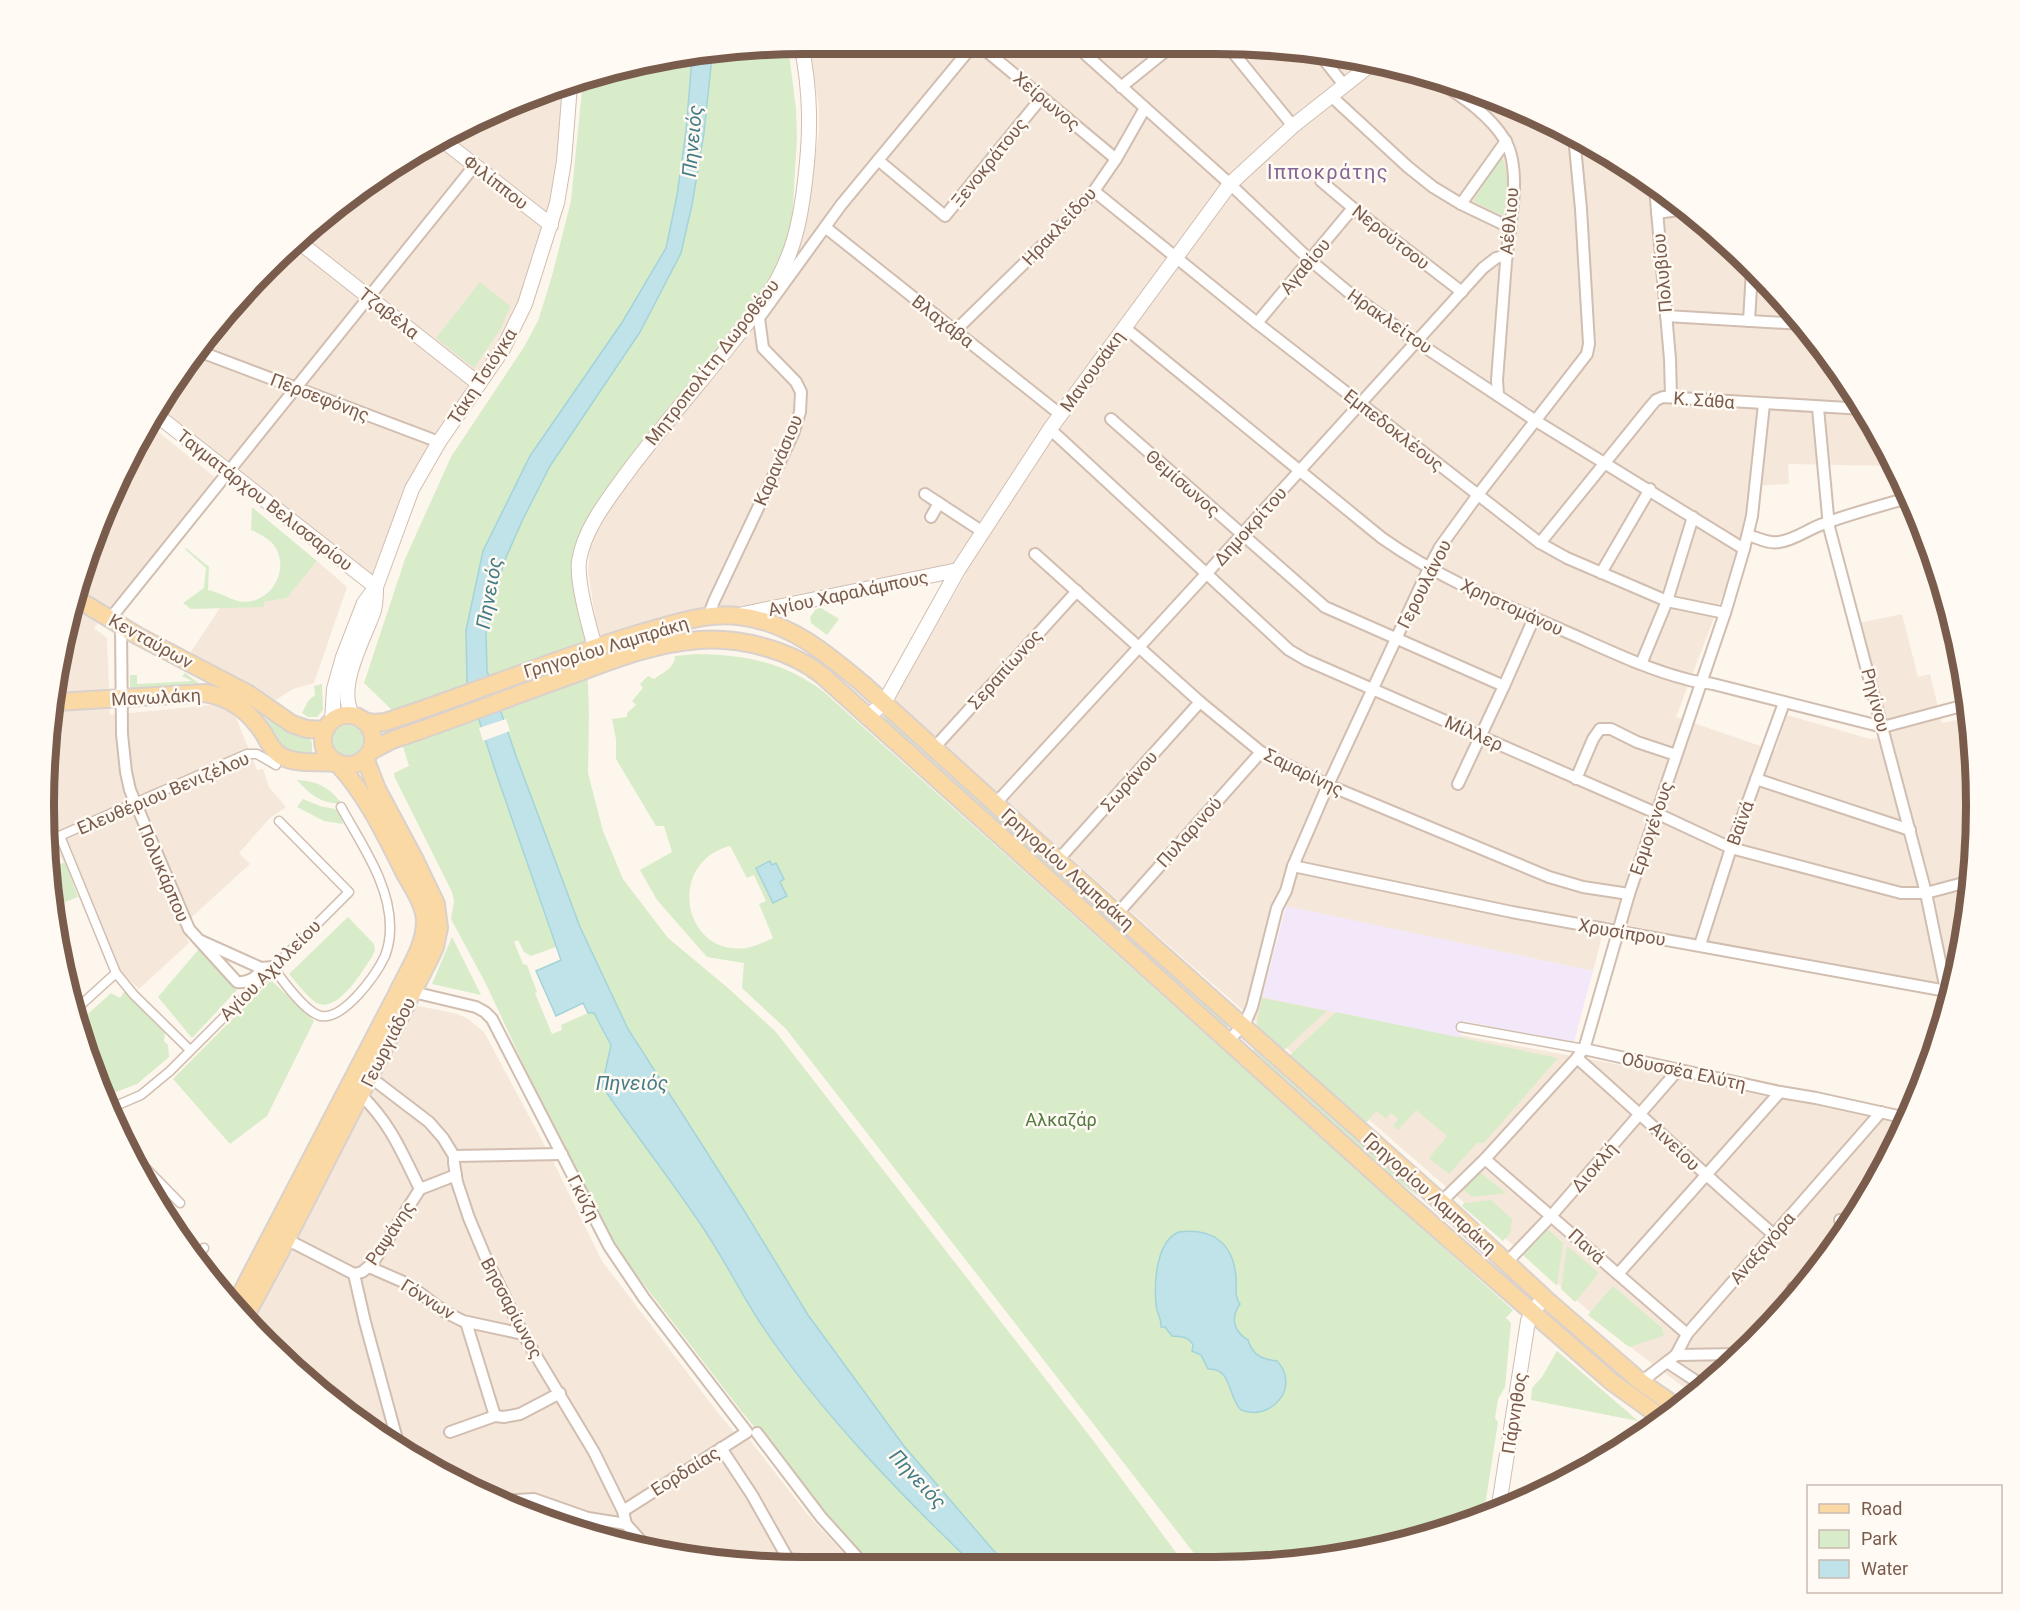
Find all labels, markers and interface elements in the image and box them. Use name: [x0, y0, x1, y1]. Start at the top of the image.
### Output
street label: Χείρωνος: [1009, 67, 1085, 135]
water label: Πηνειός: [677, 104, 707, 178]
street label: Ξενοκράτους: [947, 113, 1031, 211]
street label: Φιλίππου: [459, 150, 533, 214]
district label: Ιπποκράτης: [1267, 160, 1389, 184]
street label: Ηρακλείδου: [1018, 183, 1100, 269]
street label: Αέθλιου: [1496, 186, 1522, 256]
street label: Νερούτσου: [1348, 200, 1434, 274]
street label: Πολυβίου: [1648, 233, 1676, 313]
street label: Αγαθίου: [1276, 234, 1334, 298]
street label: Μητροπολίτη Δωροθέου: [641, 275, 783, 449]
street label: Τζαβέλα: [355, 283, 424, 343]
street label: Ηρακλείτου: [1344, 284, 1436, 358]
street label: Βλαχάβα: [908, 290, 979, 352]
street label: Τάκη Τσιόγκα: [443, 323, 521, 428]
street label: Μανουσάκη: [1056, 326, 1128, 416]
street label: Περσεφόνης: [268, 369, 372, 425]
street label: Εμπεδοκλέους: [1340, 385, 1448, 475]
street label: Κ. Σάθα: [1673, 387, 1736, 413]
street label: Καρανάσιου: [749, 411, 807, 509]
street label: Ταγματάρχου Βελισσαρίου: [173, 425, 357, 575]
street label: Θεμίσωνος: [1142, 445, 1224, 521]
street label: Δημοκρίτου: [1209, 482, 1291, 570]
street label: Γερουλάνου: [1393, 536, 1455, 632]
water label: Πηνειός: [471, 555, 507, 631]
street label: Αγίου Χαραλάμπους: [766, 566, 930, 620]
street label: Χρηστομάνου: [1457, 574, 1567, 640]
street label: Κενταύρων: [105, 609, 197, 673]
street label: Γρηγορίου Λαμπράκη: [521, 612, 691, 682]
street label: Σεραπίωνος: [964, 625, 1046, 713]
street label: Ρηγίνου: [1857, 666, 1895, 734]
street label: Μανωλάκη: [111, 684, 201, 710]
street label: Μίλλερ: [1442, 711, 1506, 755]
street label: Σαμαρίνης: [1261, 744, 1347, 800]
street label: Σωράνου: [1096, 746, 1162, 816]
street label: Ελευθέριου Βενιζέλου: [74, 747, 252, 839]
street label: Ερμογένους: [1625, 778, 1677, 878]
street label: Πυλαρινού: [1152, 793, 1226, 871]
street label: Βαϊνά: [1722, 797, 1758, 848]
street label: Γρηγορίου Λαμπράκη: [997, 804, 1139, 934]
street label: Πολυκάρπου: [134, 821, 194, 925]
street label: Χρυσίπpου: [1577, 914, 1667, 950]
street label: Αγίου Αχιλλείου: [215, 915, 325, 1025]
street label: Γεωργιάδου: [356, 994, 420, 1090]
street label: Οδυσσέα Ελύτη: [1620, 1048, 1748, 1094]
water label: Πηνειός: [596, 1071, 668, 1095]
park label: Αλκαζάρ: [1025, 1109, 1097, 1130]
street label: Αινείου: [1646, 1117, 1704, 1175]
street label: Γρηγορίου Λαμπράκη: [1359, 1128, 1501, 1258]
street label: Διοκλή: [1567, 1138, 1621, 1196]
street label: Γκύζη: [563, 1171, 605, 1225]
street label: Ραψάνης: [361, 1197, 419, 1269]
street label: Αναξαγόρα: [1725, 1207, 1799, 1288]
street label: Πανά: [1564, 1224, 1610, 1268]
street label: Βησσαρίωνος: [477, 1254, 547, 1362]
street label: Γόννων: [397, 1274, 459, 1324]
street label: Πάρνηθος: [1497, 1371, 1531, 1455]
street label: Εορδαίας: [647, 1442, 723, 1500]
water label: Πηνειός: [885, 1444, 951, 1514]
legend: [1807, 1485, 2002, 1593]
text: Road: [1861, 1498, 1902, 1519]
text: Park: [1861, 1528, 1898, 1549]
text: Water: [1861, 1558, 1908, 1579]

